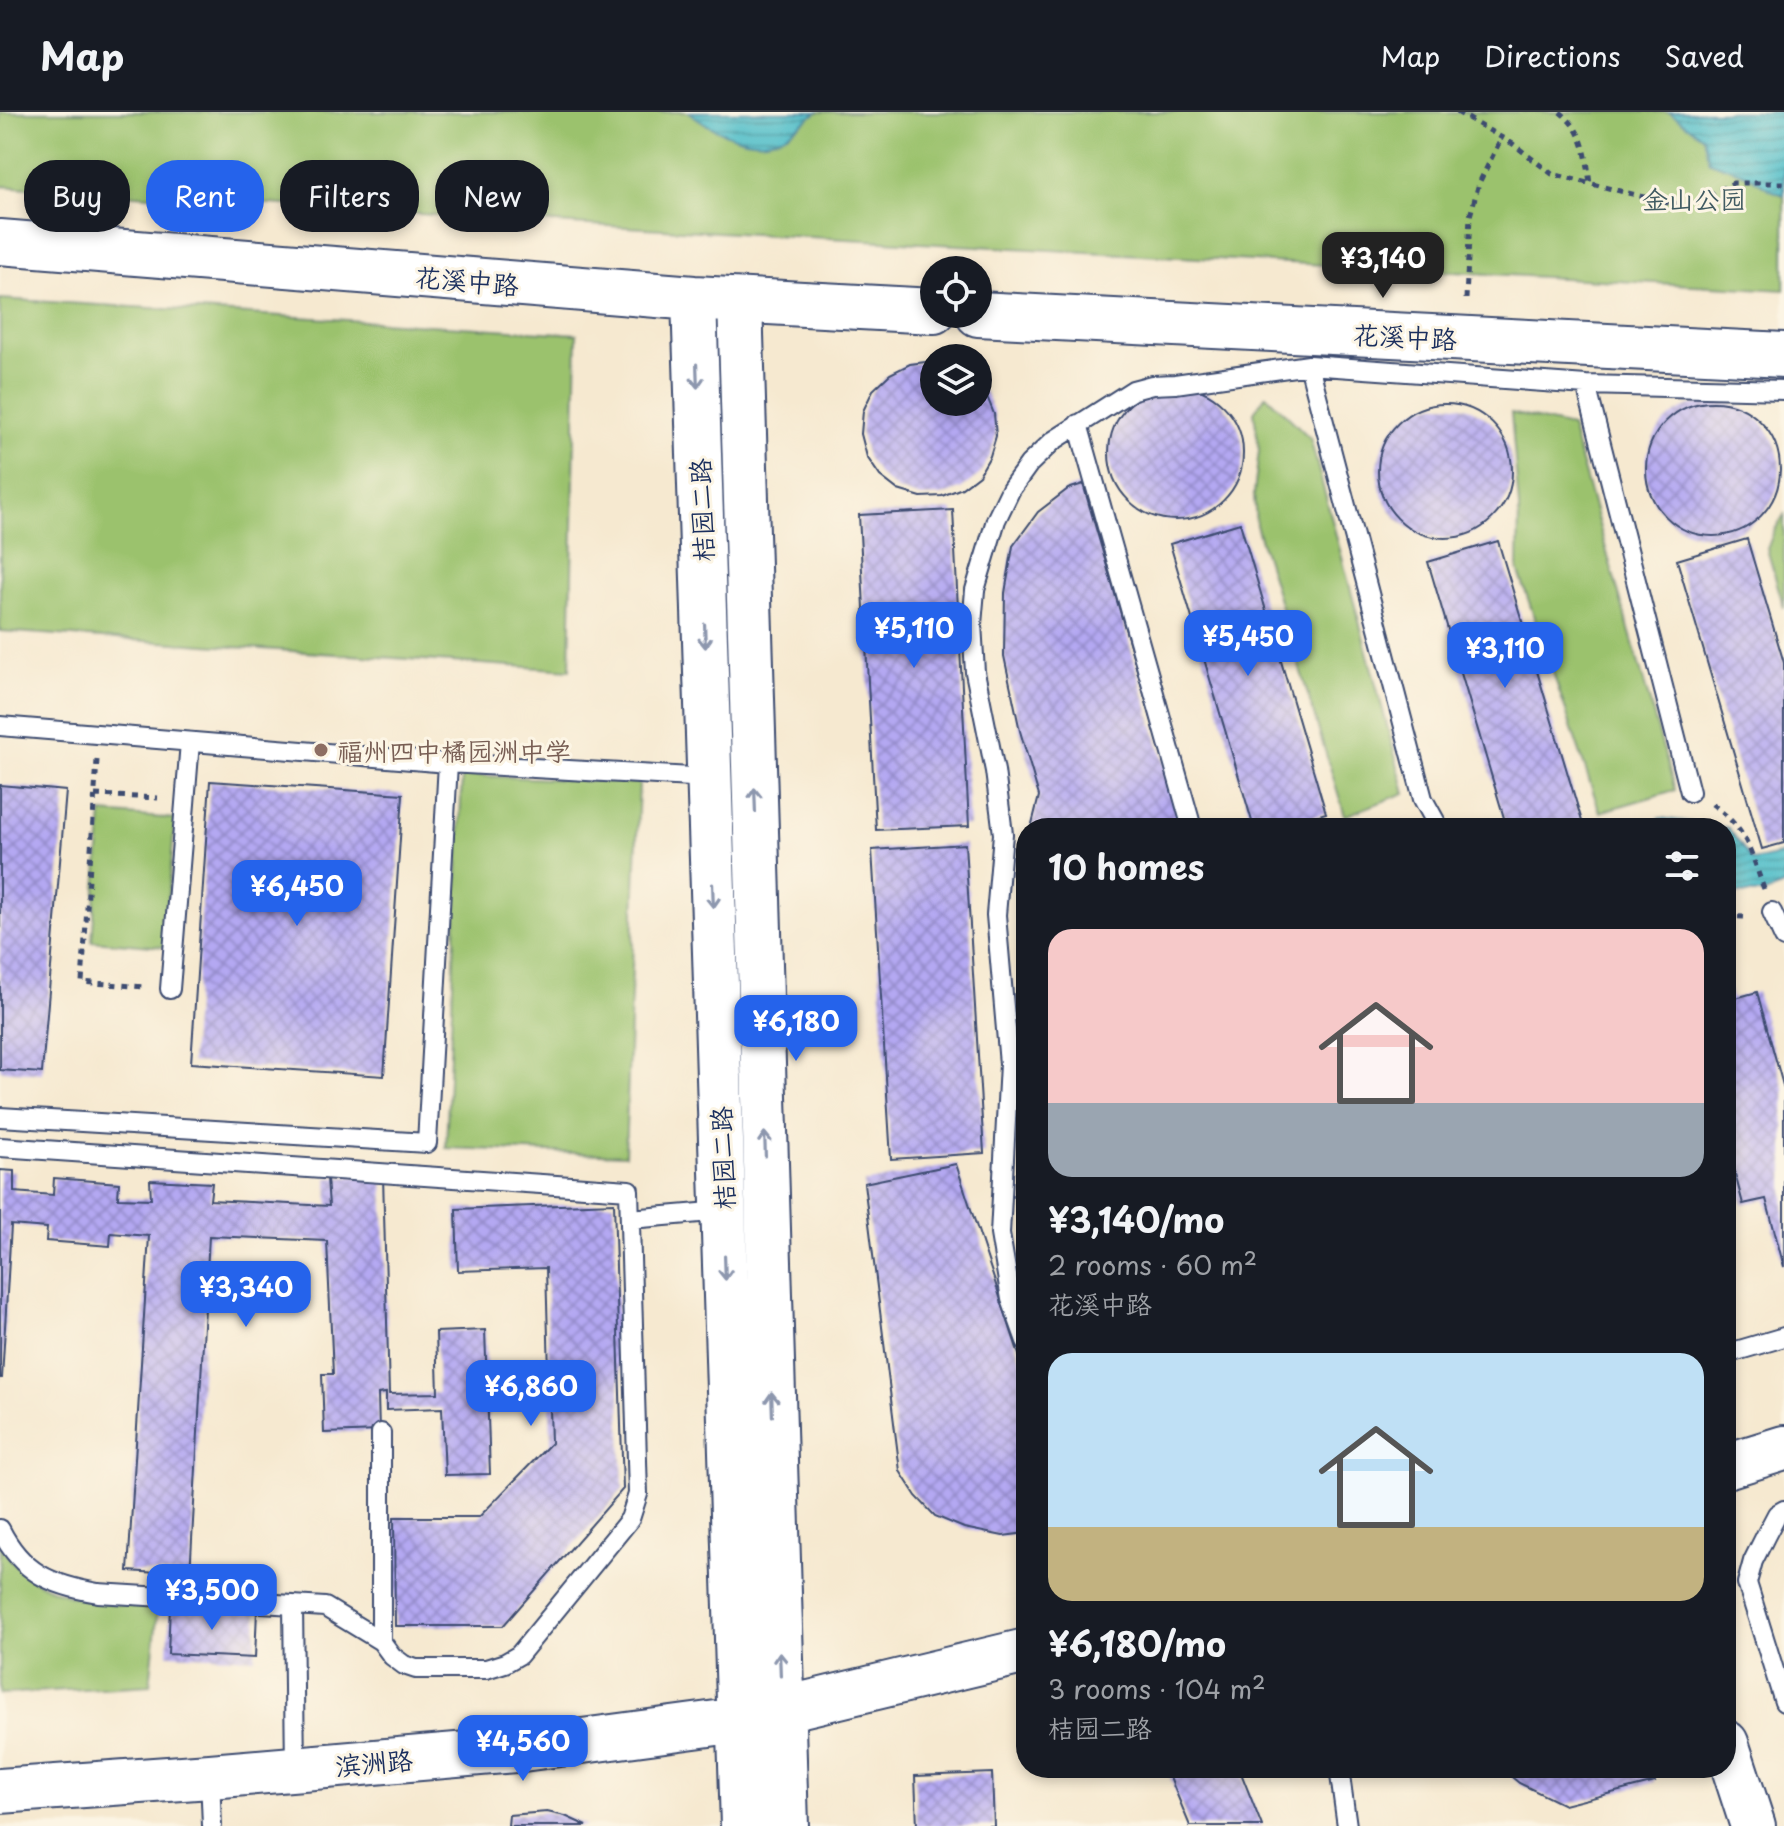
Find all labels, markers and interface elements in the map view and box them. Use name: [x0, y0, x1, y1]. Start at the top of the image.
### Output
text: Map: [40, 27, 124, 84]
text: Map: [1381, 34, 1440, 77]
text: Directions: [1484, 34, 1621, 77]
text: Saved: [1665, 34, 1744, 77]
chip: Buy: [24, 160, 130, 232]
chip: Rent: [146, 160, 264, 232]
chip: Filters: [280, 160, 419, 232]
chip: New: [435, 160, 549, 232]
park label: 金山公园: [1642, 179, 1746, 218]
pin: ¥3,140: [1318, 232, 1448, 300]
text: ¥3,140: [1340, 238, 1426, 277]
street label: 花溪中路: [413, 256, 521, 304]
map controls: [920, 256, 992, 416]
button: locate: [920, 256, 992, 328]
street label: 花溪中路: [1352, 314, 1458, 358]
button: layers: [920, 344, 992, 416]
one-way arrow: [689, 362, 704, 389]
street label: 桔园二路: [680, 457, 722, 563]
pin: ¥5,110: [849, 602, 979, 670]
text: ¥5,110: [874, 608, 954, 647]
pin: ¥5,450: [1183, 610, 1313, 678]
text: ¥5,450: [1202, 616, 1294, 655]
one-way arrow: [697, 622, 713, 649]
pin: ¥3,110: [1440, 622, 1570, 690]
text: ¥3,110: [1465, 628, 1545, 667]
place label: 福州四中橘园洲中学: [337, 731, 571, 770]
marker: 福州四中橘园洲中学: [312, 741, 330, 759]
one-way arrow: [747, 787, 762, 814]
text: 10 homes: [1048, 840, 1204, 892]
icon: filters: [1660, 844, 1704, 888]
pin: ¥6,450: [232, 860, 362, 928]
text: ¥6,450: [250, 866, 344, 905]
one-way arrow: [706, 882, 721, 909]
icon: home: [1304, 981, 1448, 1125]
pin: ¥6,180: [731, 995, 861, 1063]
text: ¥6,180: [752, 1001, 840, 1040]
street label: 桔园二路: [701, 1105, 743, 1211]
one-way arrow: [757, 1131, 772, 1158]
text: ¥3,140/mo: [1048, 1193, 1224, 1245]
text: 2 rooms · 60 m²: [1048, 1245, 1257, 1284]
one-way arrow: [718, 1254, 733, 1280]
pin: ¥3,340: [181, 1261, 311, 1329]
text: ¥3,340: [199, 1267, 293, 1306]
text: 花溪中路: [1048, 1284, 1152, 1323]
pin: ¥6,860: [466, 1360, 596, 1428]
text: ¥6,860: [484, 1366, 578, 1405]
one-way arrow: [765, 1391, 780, 1418]
icon: home: [1304, 1405, 1448, 1549]
pin: ¥3,500: [147, 1564, 277, 1632]
text: ¥3,500: [165, 1570, 259, 1609]
text: ¥6,180/mo: [1048, 1617, 1226, 1669]
one-way arrow: [773, 1651, 788, 1678]
text: 3 rooms · 104 m²: [1048, 1669, 1266, 1708]
text: 桔园二路: [1048, 1708, 1152, 1747]
pin: ¥4,560: [458, 1715, 588, 1783]
text: ¥4,560: [476, 1721, 570, 1760]
street label: 滨洲路: [333, 1739, 415, 1785]

